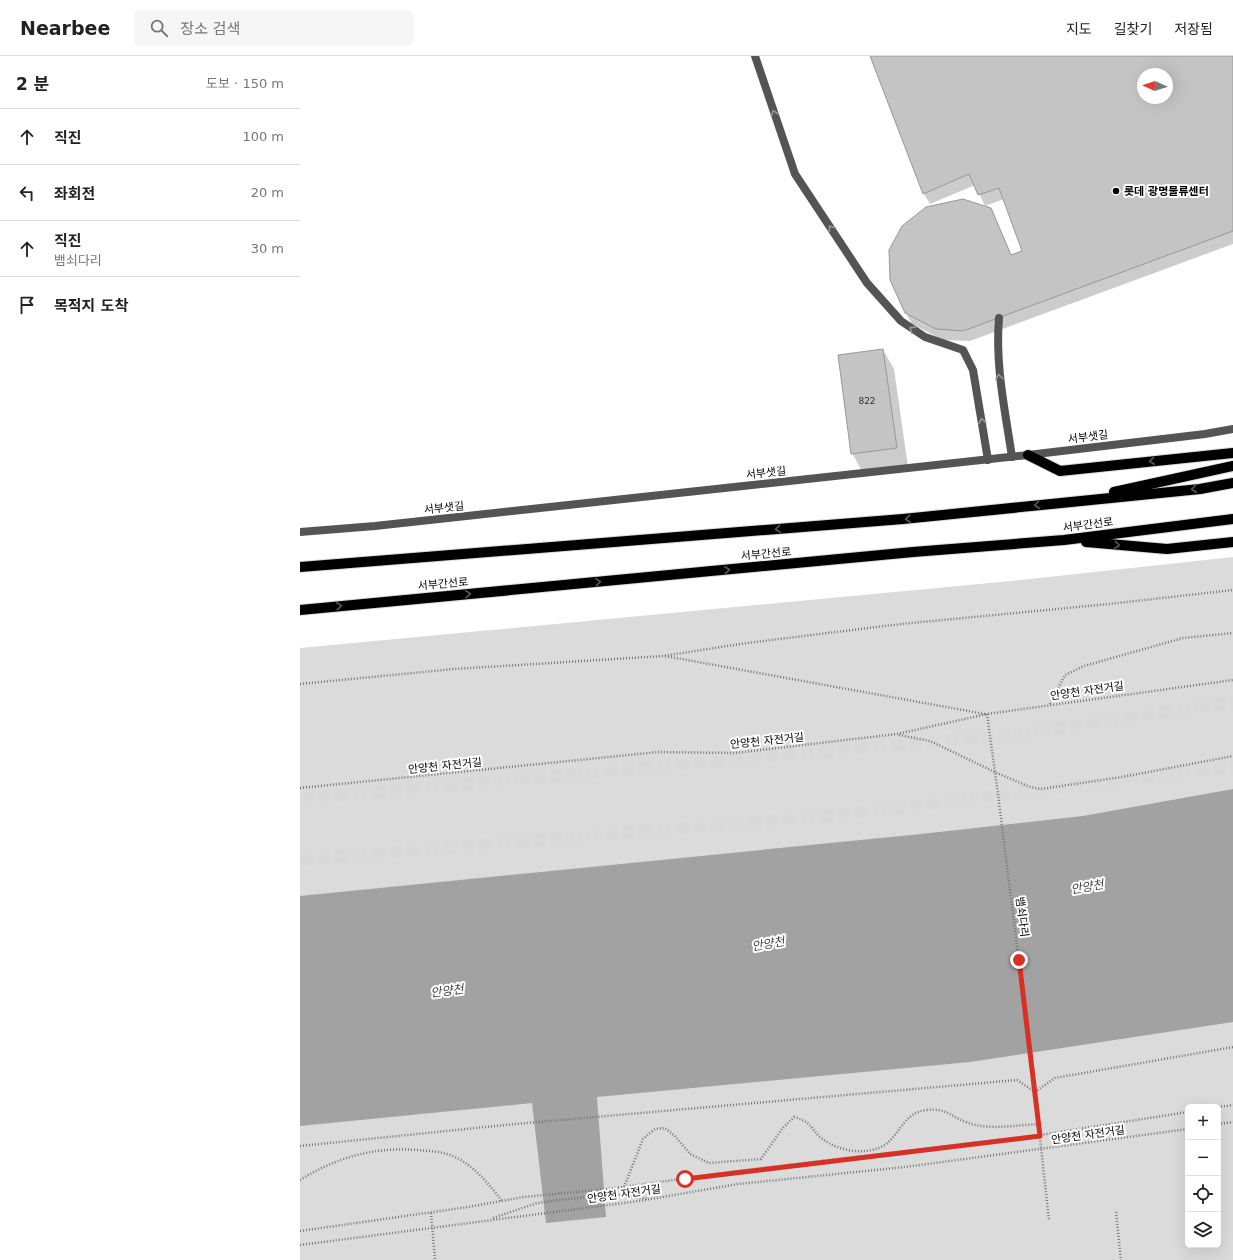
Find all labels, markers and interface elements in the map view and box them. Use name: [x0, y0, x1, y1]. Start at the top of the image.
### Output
search box: [134, 10, 414, 46]
text: Nearbee: [20, 17, 110, 39]
icon: search: [148, 17, 170, 39]
text: 장소 검색: [180, 20, 240, 38]
text: 지도: [1066, 21, 1092, 37]
text: 길찾기: [1114, 21, 1152, 37]
text: 저장됨: [1174, 21, 1213, 37]
north arrow: [1137, 68, 1173, 104]
text: 2 분: [16, 74, 49, 94]
text: 도보 · 150 m: [206, 76, 284, 91]
one-way arrow: [770, 109, 779, 116]
icon: ahead: [16, 126, 38, 148]
text: 직진: [54, 129, 82, 147]
text: 100 m: [242, 129, 284, 144]
icon: left: [16, 182, 38, 204]
text: 좌회전: [54, 185, 95, 203]
text: 20 m: [251, 185, 284, 200]
place label: 롯데 광명물류센터: [1124, 185, 1209, 198]
marker: 롯데 광명물류센터: [1111, 186, 1121, 196]
one-way arrow: [829, 226, 836, 233]
text: 직진: [54, 232, 82, 250]
icon: ahead: [16, 238, 38, 260]
text: 30 m: [251, 241, 284, 256]
text: 뱀쇠다리: [54, 253, 102, 268]
icon: arrive: [16, 294, 38, 316]
text: 목적지 도착: [54, 297, 128, 315]
one-way arrow: [909, 326, 916, 333]
one-way arrow: [995, 374, 1004, 380]
house number: 822: [858, 396, 876, 406]
one-way arrow: [978, 418, 987, 424]
street label: 서부샛길: [1067, 428, 1109, 446]
one-way arrow: [1149, 457, 1155, 466]
street label: 서부샛길: [745, 464, 787, 482]
one-way arrow: [1191, 484, 1197, 493]
street label: 서부샛길: [423, 499, 465, 517]
one-way arrow: [1034, 500, 1040, 509]
one-way arrow: [905, 514, 911, 523]
street label: 서부간선로: [1062, 515, 1114, 535]
one-way arrow: [775, 525, 781, 534]
one-way arrow: [1114, 540, 1120, 549]
street label: 서부간선로: [740, 545, 792, 563]
one-way arrow: [724, 565, 730, 574]
street label: 서부간선로: [417, 575, 469, 593]
one-way arrow: [595, 578, 601, 587]
one-way arrow: [465, 590, 471, 599]
one-way arrow: [336, 602, 342, 611]
street label: 안양천 자전거길: [1049, 679, 1125, 703]
street label: 안양천 자전거길: [729, 731, 805, 751]
street label: 안양천 자전거길: [407, 756, 483, 776]
water label: 안양천: [1069, 877, 1106, 897]
street label: 뱀쇠다리: [1013, 896, 1031, 938]
water label: 안양천: [750, 934, 787, 954]
route end: [1010, 951, 1028, 969]
water label: 안양천: [430, 982, 466, 1000]
map controls: [1185, 1104, 1221, 1248]
button: +: [1185, 1104, 1221, 1140]
street label: 안양천 자전거길: [1050, 1123, 1126, 1147]
button: −: [1185, 1140, 1221, 1176]
route start: [676, 1170, 694, 1188]
button: locate: [1185, 1176, 1221, 1212]
street label: 안양천 자전거길: [586, 1182, 662, 1206]
button: layers: [1185, 1212, 1221, 1248]

